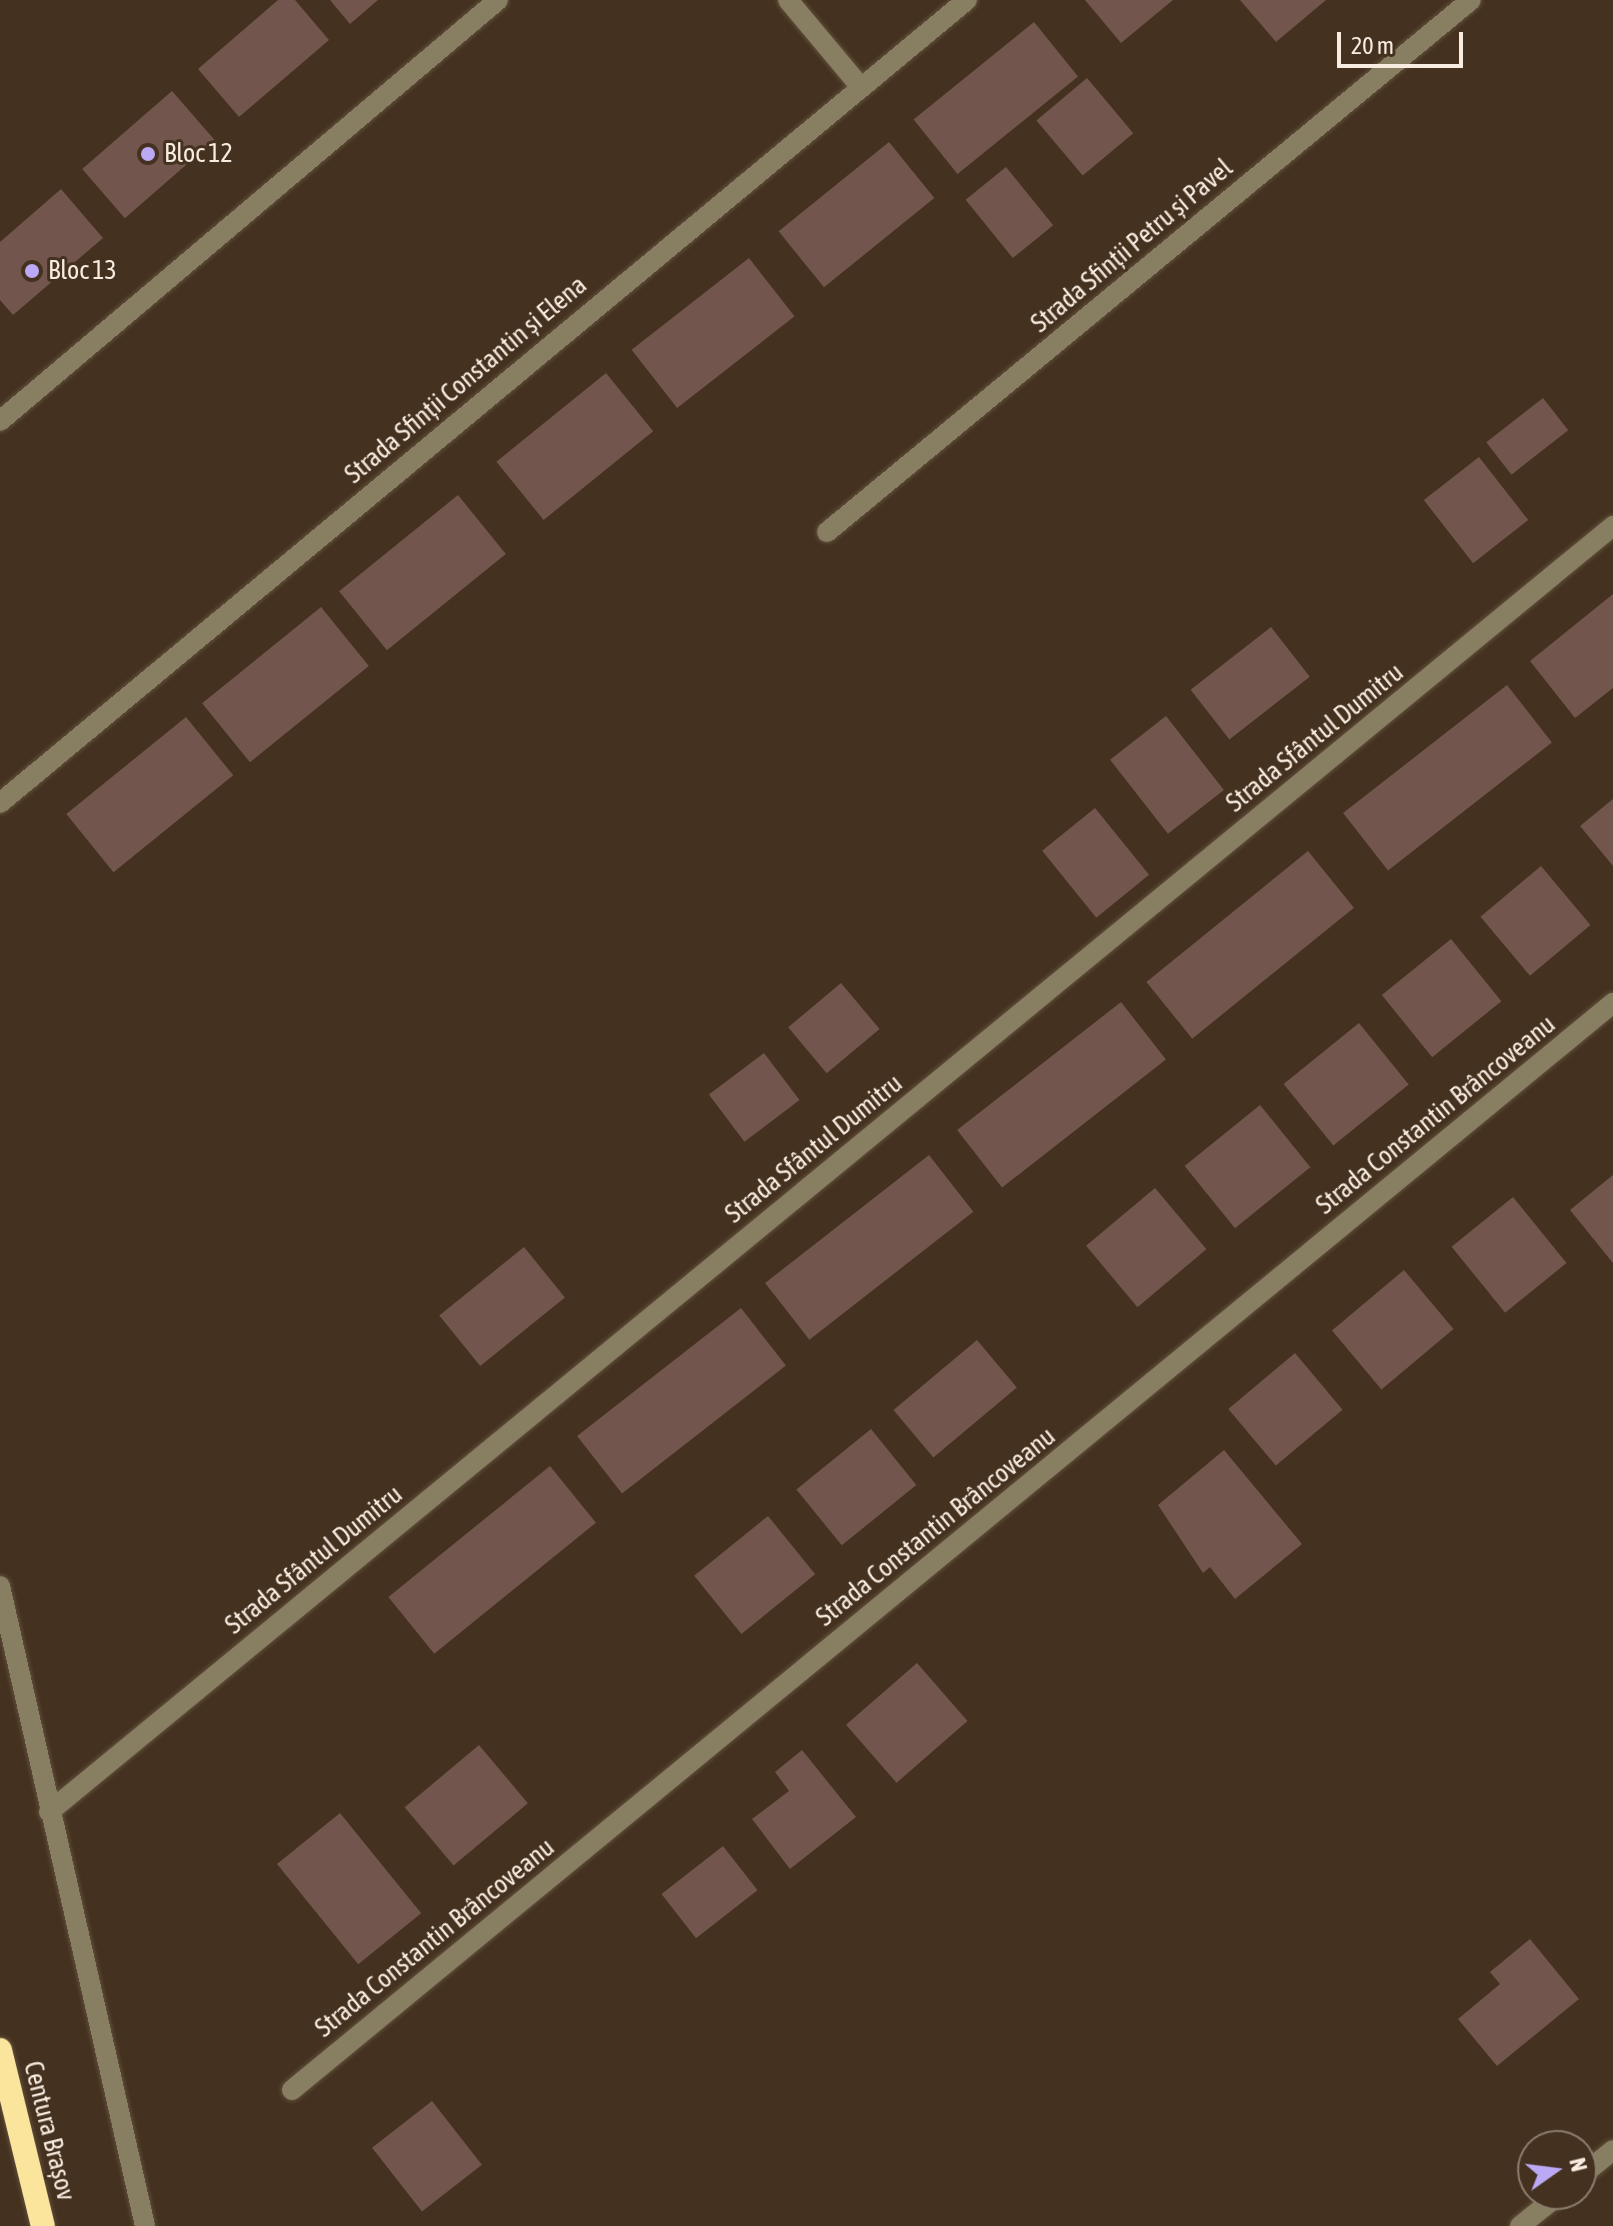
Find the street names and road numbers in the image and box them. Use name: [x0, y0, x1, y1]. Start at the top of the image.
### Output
street label: Strada Sfinții Petru și Pavel: [1025, 153, 1239, 339]
street label: Strada Sfinții Constantin și Elena: [339, 270, 593, 490]
street label: Strada Sfântul Dumitru: [1220, 657, 1410, 819]
street label: Strada Constantin Brâncoveanu: [1310, 1009, 1562, 1221]
street label: Strada Sfântul Dumitru: [719, 1068, 909, 1230]
street label: Strada Constantin Brâncoveanu: [810, 1421, 1062, 1633]
street label: Strada Sfântul Dumitru: [219, 1479, 409, 1641]
street label: Strada Constantin Brâncoveanu: [309, 1832, 561, 2044]
street label: Centura Brașov: [17, 2058, 81, 2204]

